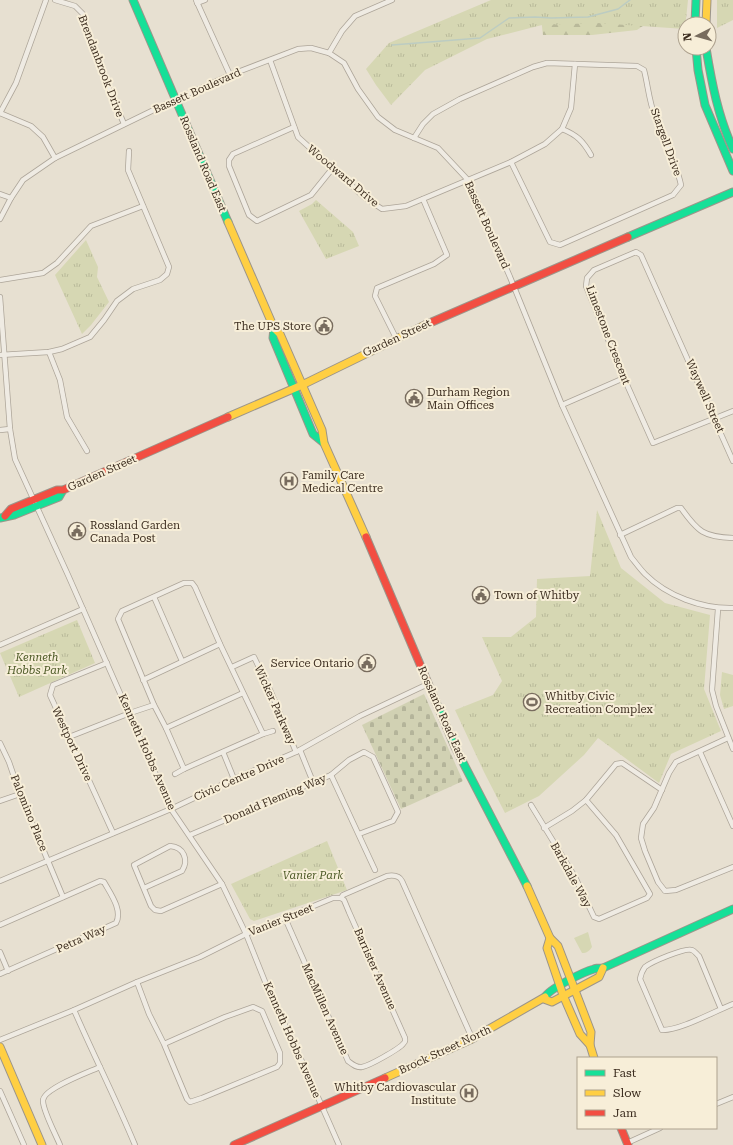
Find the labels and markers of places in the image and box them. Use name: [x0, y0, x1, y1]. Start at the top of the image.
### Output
public building icon: The UPS Store: [314, 316, 334, 336]
place label: The UPS Store: [234, 320, 311, 333]
place label: Durham Region Main Offices: [427, 386, 510, 412]
public building icon: Durham Region Main Offices: [404, 388, 424, 408]
place label: Family Care Medical Centre: [302, 469, 383, 495]
hospital icon: Family Care Medical Centre: [279, 471, 299, 491]
place label: Rossland Garden Canada Post: [90, 519, 180, 545]
public building icon: Rossland Garden Canada Post: [67, 521, 87, 541]
public building icon: Town of Whitby: [471, 585, 491, 605]
place label: Town of Whitby: [494, 589, 580, 602]
public building icon: Service Ontario: [357, 653, 377, 673]
place label: Service Ontario: [271, 657, 354, 670]
place label: Whitby Civic Recreation Complex: [545, 690, 653, 716]
sports icon: Whitby Civic Recreation Complex: [522, 692, 542, 712]
place label: Whitby Cardiovascular Institute: [334, 1081, 456, 1107]
hospital icon: Whitby Cardiovascular Institute: [459, 1083, 479, 1103]

